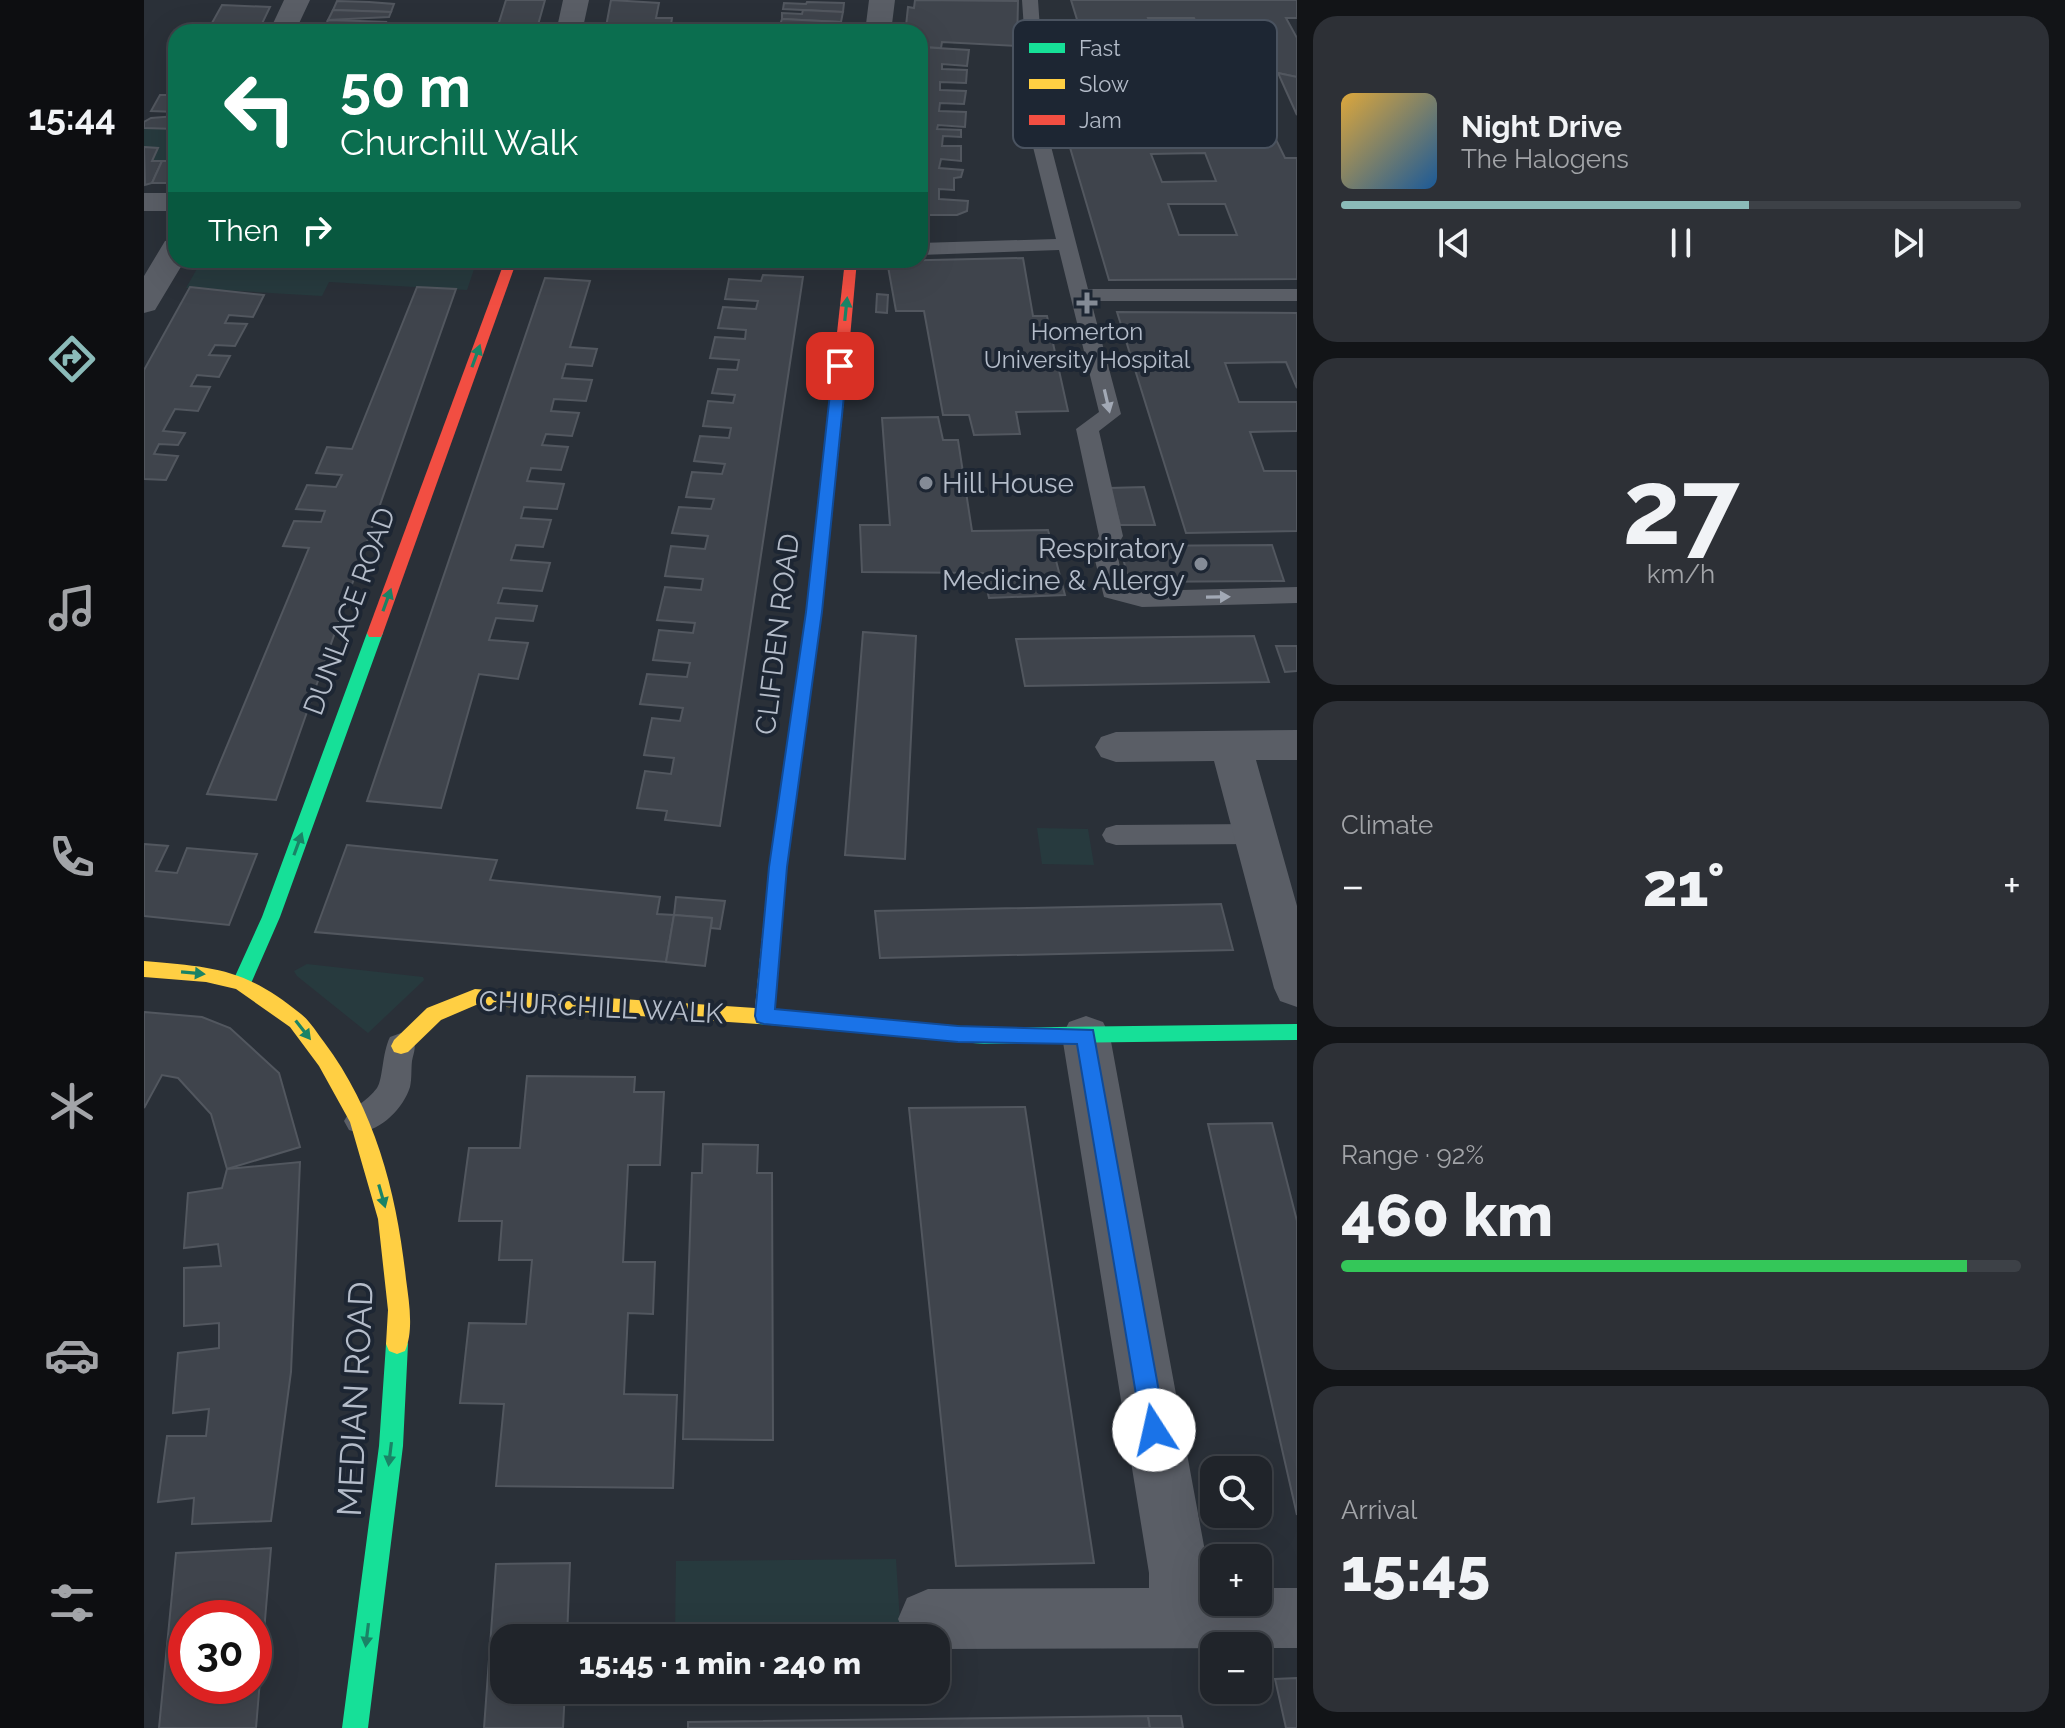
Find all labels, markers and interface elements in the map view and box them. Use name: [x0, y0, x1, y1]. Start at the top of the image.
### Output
legend: [1013, 20, 1277, 148]
text: Fast: [1079, 35, 1121, 61]
text: 50 m: [340, 54, 471, 120]
icon: left: [208, 56, 312, 160]
text: Slow: [1079, 71, 1129, 97]
text: 15:44: [28, 96, 116, 138]
text: Jam: [1079, 107, 1122, 133]
text: Night Drive: [1461, 109, 1622, 144]
text: Churchill Walk: [340, 121, 578, 163]
text: The Halogens: [1461, 144, 1629, 174]
icon: right: [295, 208, 339, 252]
text: Then: [208, 213, 279, 248]
icon: previous: [1432, 221, 1476, 265]
icon: pause: [1659, 221, 1703, 265]
icon: next: [1886, 221, 1930, 265]
marker: Homerton University Hospital: [1076, 292, 1098, 314]
one-way arrow: [840, 296, 853, 321]
place label: Homerton University Hospital: [984, 317, 1191, 374]
icon: directions: [44, 331, 100, 387]
pin: [806, 332, 874, 400]
one-way arrow: [471, 343, 483, 367]
icon: arrive: [818, 344, 862, 388]
one-way arrow: [1101, 388, 1114, 413]
text: 27: [1622, 446, 1740, 568]
place label: Hill House: [942, 467, 1074, 500]
marker: Hill House: [917, 474, 935, 492]
street label: DUNLACE ROAD: [297, 503, 402, 719]
street label: CLIFDEN ROAD: [749, 532, 806, 736]
place label: Respiratory Medicine & Allergy: [942, 532, 1185, 597]
marker: Respiratory Medicine & Allergy: [1192, 555, 1210, 573]
text: km/h: [1647, 559, 1715, 589]
icon: music: [44, 580, 100, 636]
one-way arrow: [382, 588, 394, 612]
one-way arrow: [1206, 591, 1231, 603]
text: Climate: [1341, 810, 1433, 840]
icon: phone: [44, 829, 100, 885]
one-way arrow: [292, 832, 304, 856]
text: 21°: [1643, 850, 1725, 920]
text: −: [1341, 860, 1365, 911]
text: +: [2003, 860, 2021, 911]
one-way arrow: [181, 967, 206, 980]
street label: CHURCHILL WALK: [478, 985, 724, 1030]
one-way arrow: [294, 1020, 310, 1040]
icon: climate: [44, 1078, 100, 1134]
text: Range · 92%: [1341, 1140, 1484, 1170]
text: 460 km: [1341, 1180, 1553, 1250]
one-way arrow: [376, 1184, 389, 1208]
street label: MEDIAN ROAD: [329, 1280, 381, 1518]
icon: car: [44, 1327, 100, 1383]
position arrow: [1112, 1388, 1196, 1472]
one-way arrow: [384, 1442, 397, 1467]
map controls: [1200, 1456, 1272, 1704]
button: search: [1200, 1456, 1272, 1528]
text: Arrival: [1341, 1495, 1417, 1525]
text: 15:45: [1341, 1535, 1490, 1605]
button: +: [1200, 1544, 1272, 1616]
icon: filters: [44, 1575, 100, 1631]
speed limit sign: 30: [168, 1600, 272, 1704]
one-way arrow: [360, 1623, 373, 1648]
button: −: [1200, 1632, 1272, 1704]
text: 15:45 · 1 min · 240 m: [579, 1646, 861, 1681]

